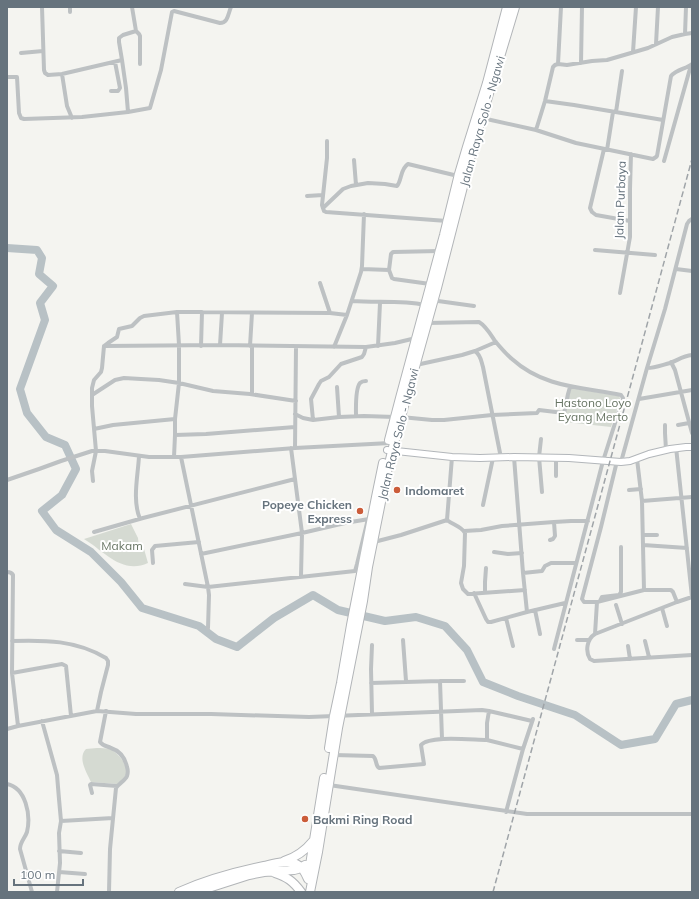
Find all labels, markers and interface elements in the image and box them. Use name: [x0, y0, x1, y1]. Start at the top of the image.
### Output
street label: Jalan Raya Solo - Ngawi: [456, 54, 508, 188]
street label: Jalan Purbaya: [611, 161, 629, 239]
street label: Jalan Raya Solo - Ngawi: [374, 366, 422, 502]
park label: Hastono Loyo Eyang Merto: [555, 395, 631, 424]
place label: Indomaret: [405, 483, 465, 498]
marker: Indomaret: [392, 485, 402, 495]
place label: Popeye Chicken Express: [262, 497, 352, 526]
marker: Popeye Chicken Express: [355, 506, 365, 516]
park label: Makam: [101, 538, 143, 553]
place label: Bakmi Ring Road: [313, 812, 412, 827]
marker: Bakmi Ring Road: [300, 814, 310, 824]
scale bar: [14, 861, 83, 887]
text: 100 m: [20, 867, 55, 882]

